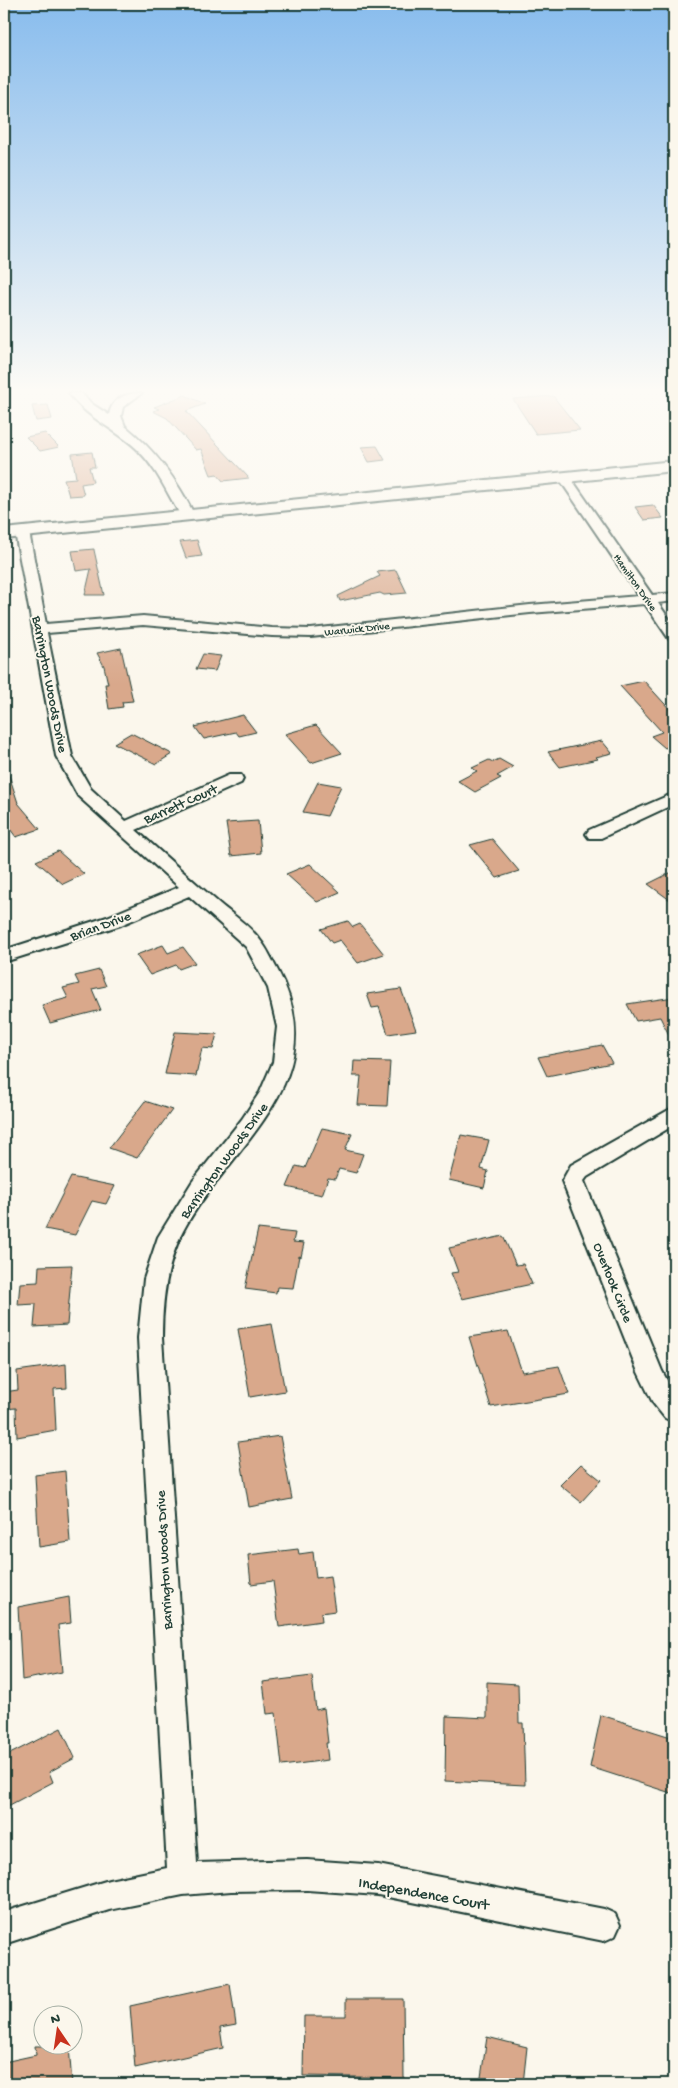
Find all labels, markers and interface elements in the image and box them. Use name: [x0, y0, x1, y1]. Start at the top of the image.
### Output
street label: Hamilton Drive: [610, 552, 659, 614]
street label: Barrington Woods Drive: [27, 614, 70, 755]
street label: Warwick Drive: [324, 621, 391, 639]
street label: Barrett Court: [141, 781, 222, 830]
street label: Brian Drive: [67, 908, 134, 947]
street label: Barrington Woods Drive: [177, 1100, 273, 1224]
street label: Overlook Circle: [588, 1241, 636, 1326]
street label: Barrington Woods Drive: [153, 1489, 178, 1631]
street label: Independence Court: [357, 1875, 492, 1917]
north arrow: [32, 2006, 82, 2056]
text: N: [49, 2010, 62, 2029]

